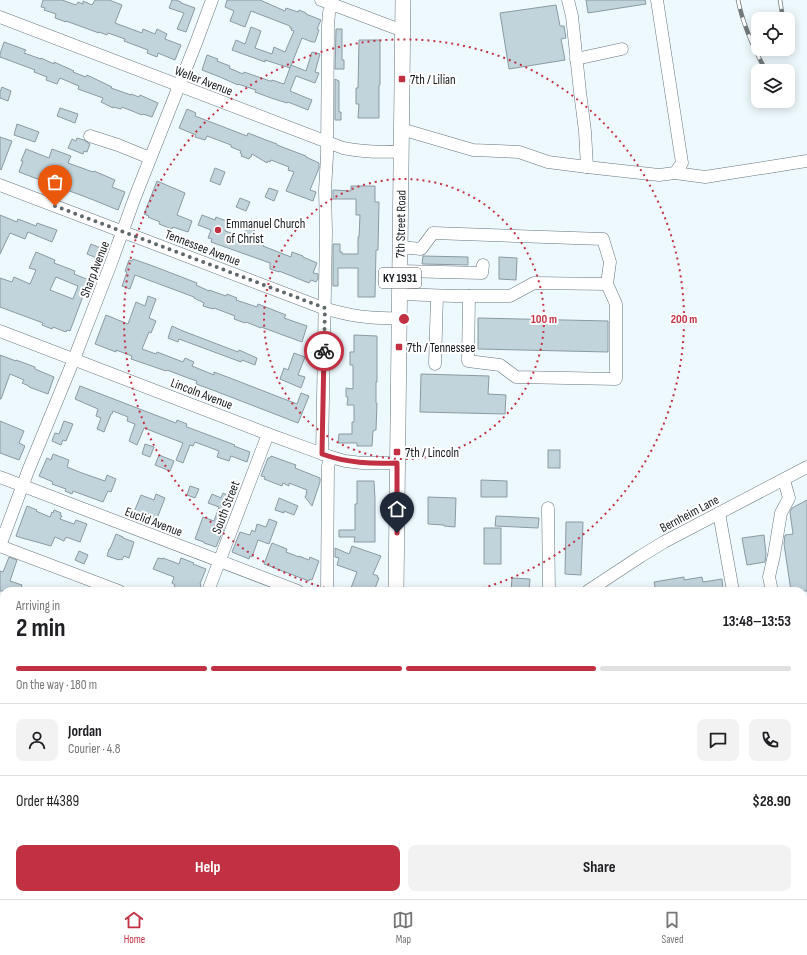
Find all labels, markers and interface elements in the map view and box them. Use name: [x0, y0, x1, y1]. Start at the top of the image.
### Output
map controls: [751, 12, 795, 108]
button: locate: [751, 12, 795, 56]
street label: Weller Avenue: [172, 63, 235, 99]
button: layers: [751, 64, 795, 108]
place label: 7th / Lilian: [410, 72, 456, 88]
marker: 7th / Lilian: [397, 74, 407, 84]
pin: [38, 165, 72, 206]
icon: bag: [44, 171, 66, 193]
street label: 7th Street Road: [392, 190, 410, 258]
place label: Emmanuel Church of Christ: [226, 216, 305, 247]
marker: Emmanuel Church of Christ: [213, 225, 223, 235]
street label: Tennessee Avenue: [163, 226, 243, 270]
street label: Sharp Avenue: [77, 239, 113, 300]
road number: KY 1931: [379, 268, 421, 288]
centre of rings: [397, 312, 411, 326]
text: 100 m: [531, 312, 557, 327]
text: 200 m: [671, 312, 697, 327]
courier: [304, 331, 344, 371]
icon: bike: [313, 340, 335, 362]
place label: 7th / Tennessee: [407, 340, 475, 356]
marker: 7th / Tennessee: [394, 342, 404, 352]
street label: Lincoln Avenue: [168, 375, 235, 413]
place label: 7th / Lincoln: [405, 445, 459, 461]
marker: 7th / Lincoln: [392, 447, 402, 457]
street label: South Street: [209, 479, 243, 536]
pin: [380, 492, 414, 533]
street label: Bernheim Lane: [657, 492, 722, 536]
icon: home: [386, 498, 408, 520]
street label: Euclid Avenue: [123, 504, 185, 540]
text: Arriving in: [16, 598, 60, 614]
text: 13:48–13:53: [723, 612, 791, 631]
text: 2 min: [16, 613, 66, 644]
text: On the way · 180 m: [16, 677, 97, 693]
button: person: [16, 719, 58, 761]
button: chat: [697, 719, 739, 761]
button: phone: [749, 719, 791, 761]
text: Jordan: [68, 722, 102, 741]
text: Courier · 4.8: [68, 741, 120, 757]
text: Order #4389: [16, 792, 79, 811]
text: $28.90: [752, 792, 791, 811]
button: Help: [16, 845, 400, 891]
button: Share: [408, 845, 791, 891]
tab: Home: [123, 909, 145, 946]
tab: Map: [392, 909, 414, 946]
tab: Saved: [661, 909, 684, 946]

